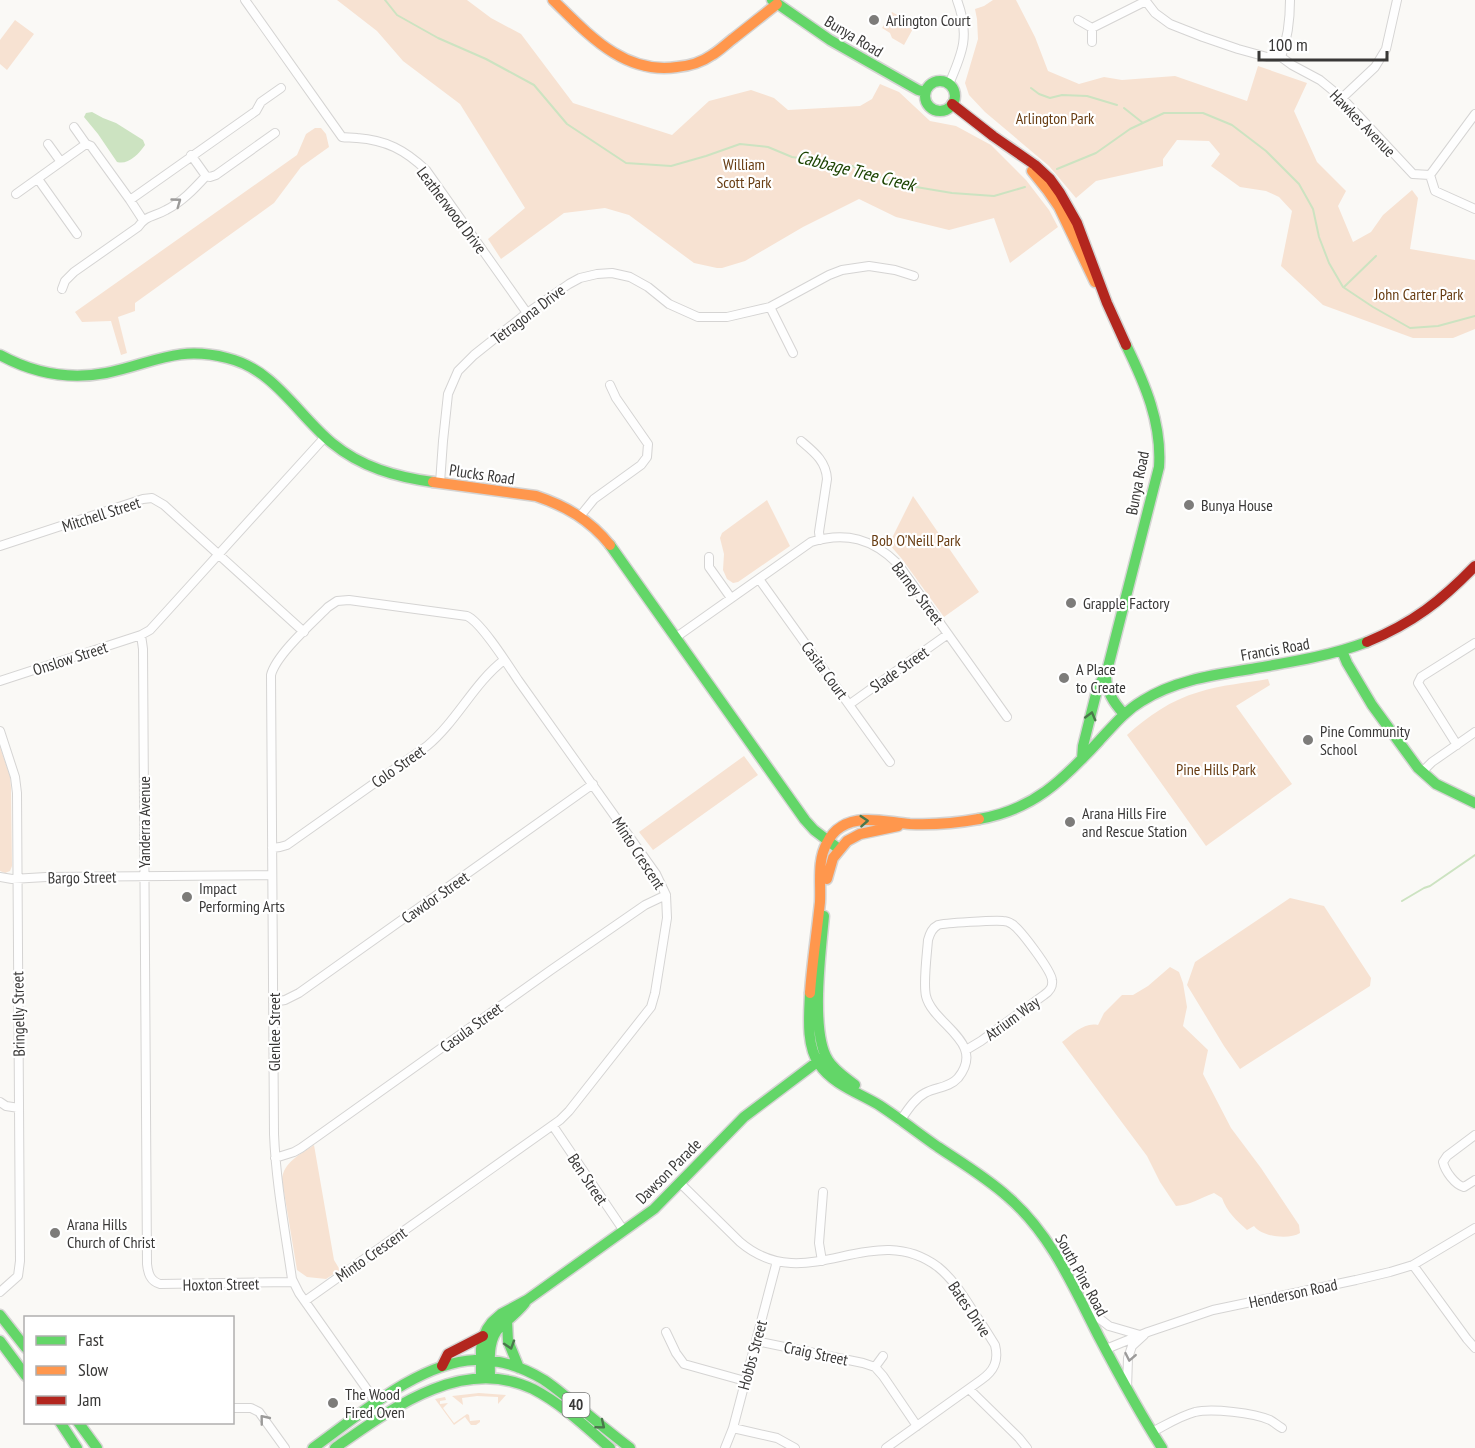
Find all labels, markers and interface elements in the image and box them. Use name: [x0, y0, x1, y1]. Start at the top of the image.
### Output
place label: Arlington Court: [886, 10, 971, 30]
street label: Bunya Road: [821, 11, 887, 61]
marker: Arlington Court: [867, 13, 881, 27]
scale bar: [1259, 24, 1386, 62]
text: 100 m: [1268, 33, 1308, 56]
street label: Hawkes Avenue: [1326, 85, 1400, 161]
park label: Arlington Park: [1016, 108, 1095, 128]
water label: Cabbage Tree Creek: [795, 145, 920, 197]
park label: William Scott Park: [716, 154, 772, 192]
street label: Leatherwood Drive: [413, 162, 491, 258]
one-way arrow: [171, 198, 182, 209]
street label: Tetragona Drive: [487, 280, 569, 348]
park label: John Carter Park: [1374, 284, 1464, 304]
street label: Bunya Road: [1121, 449, 1153, 517]
street label: Plucks Road: [448, 460, 516, 488]
street label: Mitchell Street: [59, 492, 143, 536]
place label: Bunya House: [1201, 495, 1273, 515]
marker: Bunya House: [1182, 498, 1196, 512]
park label: Bob O'Neill Park: [871, 530, 961, 550]
street label: Barney Street: [888, 558, 949, 629]
place label: Grapple Factory: [1083, 593, 1170, 613]
marker: Grapple Factory: [1064, 596, 1078, 610]
street label: Francis Road: [1239, 633, 1311, 665]
street label: Onslow Street: [30, 636, 110, 679]
street label: Casita Court: [797, 637, 853, 703]
street label: Slade Street: [866, 641, 933, 696]
place label: A Place to Create: [1076, 659, 1126, 697]
marker: A Place to Create: [1057, 671, 1071, 685]
one-way arrow: [1084, 711, 1096, 722]
place label: Pine Community School: [1320, 721, 1410, 759]
marker: Pine Community School: [1301, 733, 1315, 747]
street label: Colo Street: [367, 740, 429, 792]
park label: Pine Hills Park: [1176, 759, 1257, 779]
street label: Yanderra Avenue: [134, 776, 154, 868]
place label: Arana Hills Fire and Rescue Station: [1082, 803, 1187, 841]
street label: Minto Crescent: [608, 813, 670, 893]
one-way arrow: [859, 815, 868, 828]
marker: Arana Hills Fire and Rescue Station: [1063, 815, 1077, 829]
street label: Bargo Street: [48, 866, 117, 888]
street label: Cawdor Street: [397, 866, 473, 927]
place label: Impact Performing Arts: [199, 878, 285, 916]
marker: Impact Performing Arts: [180, 890, 194, 904]
street label: Bringelly Street: [7, 971, 29, 1057]
street label: Atrium Way: [981, 991, 1043, 1045]
street label: Glenlee Street: [264, 992, 284, 1071]
street label: Casula Street: [436, 997, 507, 1056]
street label: Dawson Parade: [631, 1134, 705, 1208]
street label: Ben Street: [564, 1149, 613, 1209]
place label: Arana Hills Church of Christ: [67, 1214, 156, 1252]
street label: Minto Crescent: [332, 1222, 411, 1286]
marker: Arana Hills Church of Christ: [48, 1226, 62, 1240]
street label: South Pine Road: [1051, 1231, 1113, 1320]
street label: Hoxton Street: [183, 1273, 260, 1295]
street label: Henderson Road: [1247, 1274, 1339, 1312]
street label: Bates Drive: [944, 1277, 996, 1341]
legend: [24, 1316, 234, 1424]
street label: Hobbs Street: [733, 1317, 771, 1392]
text: Fast: [78, 1328, 104, 1351]
street label: Craig Street: [782, 1336, 850, 1370]
one-way arrow: [503, 1339, 516, 1350]
one-way arrow: [1124, 1352, 1137, 1362]
text: Slow: [78, 1358, 109, 1381]
place label: The Wood Fired Oven: [345, 1384, 405, 1422]
text: Jam: [77, 1388, 101, 1411]
road number: 40: [562, 1393, 590, 1417]
marker: The Wood Fired Oven: [326, 1396, 340, 1410]
one-way arrow: [260, 1415, 271, 1426]
one-way arrow: [594, 1417, 605, 1428]

